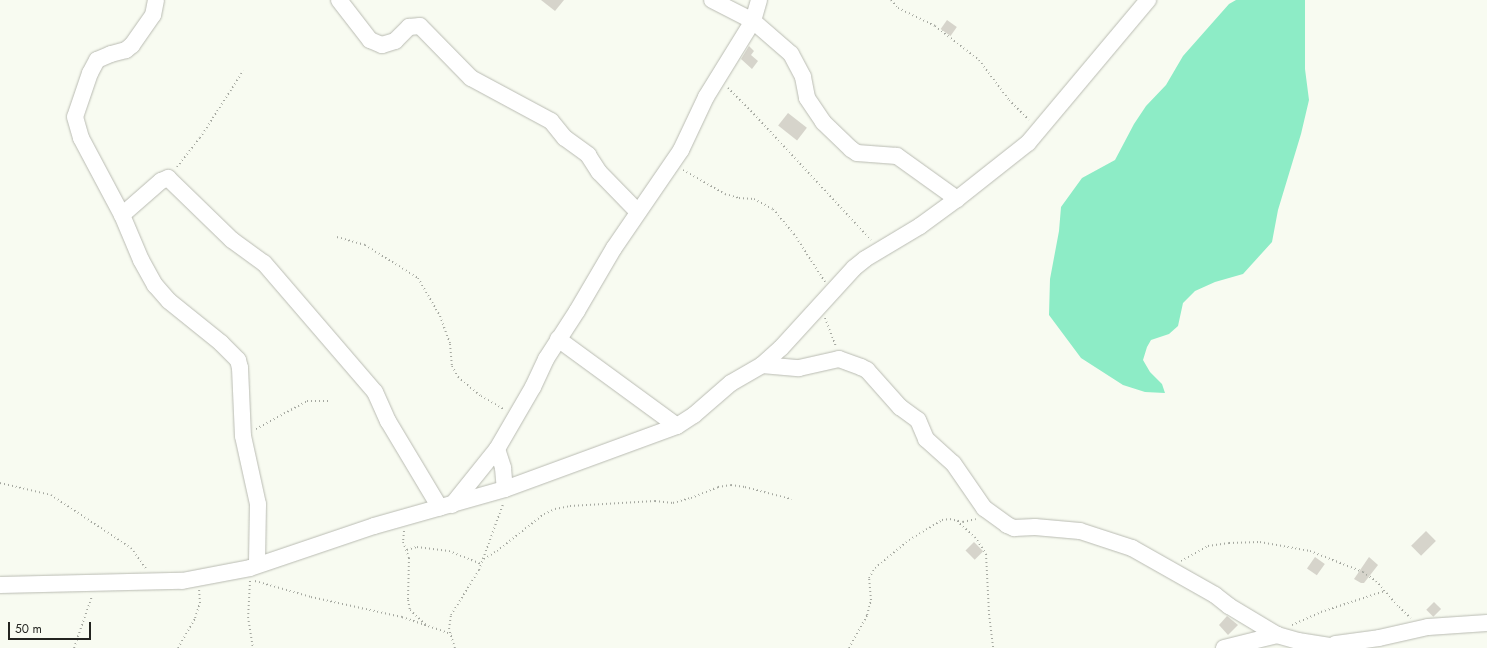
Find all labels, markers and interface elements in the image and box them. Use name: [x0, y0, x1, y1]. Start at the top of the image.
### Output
scale bar: [10, 614, 93, 640]
text: 50 m: [15, 620, 42, 638]

